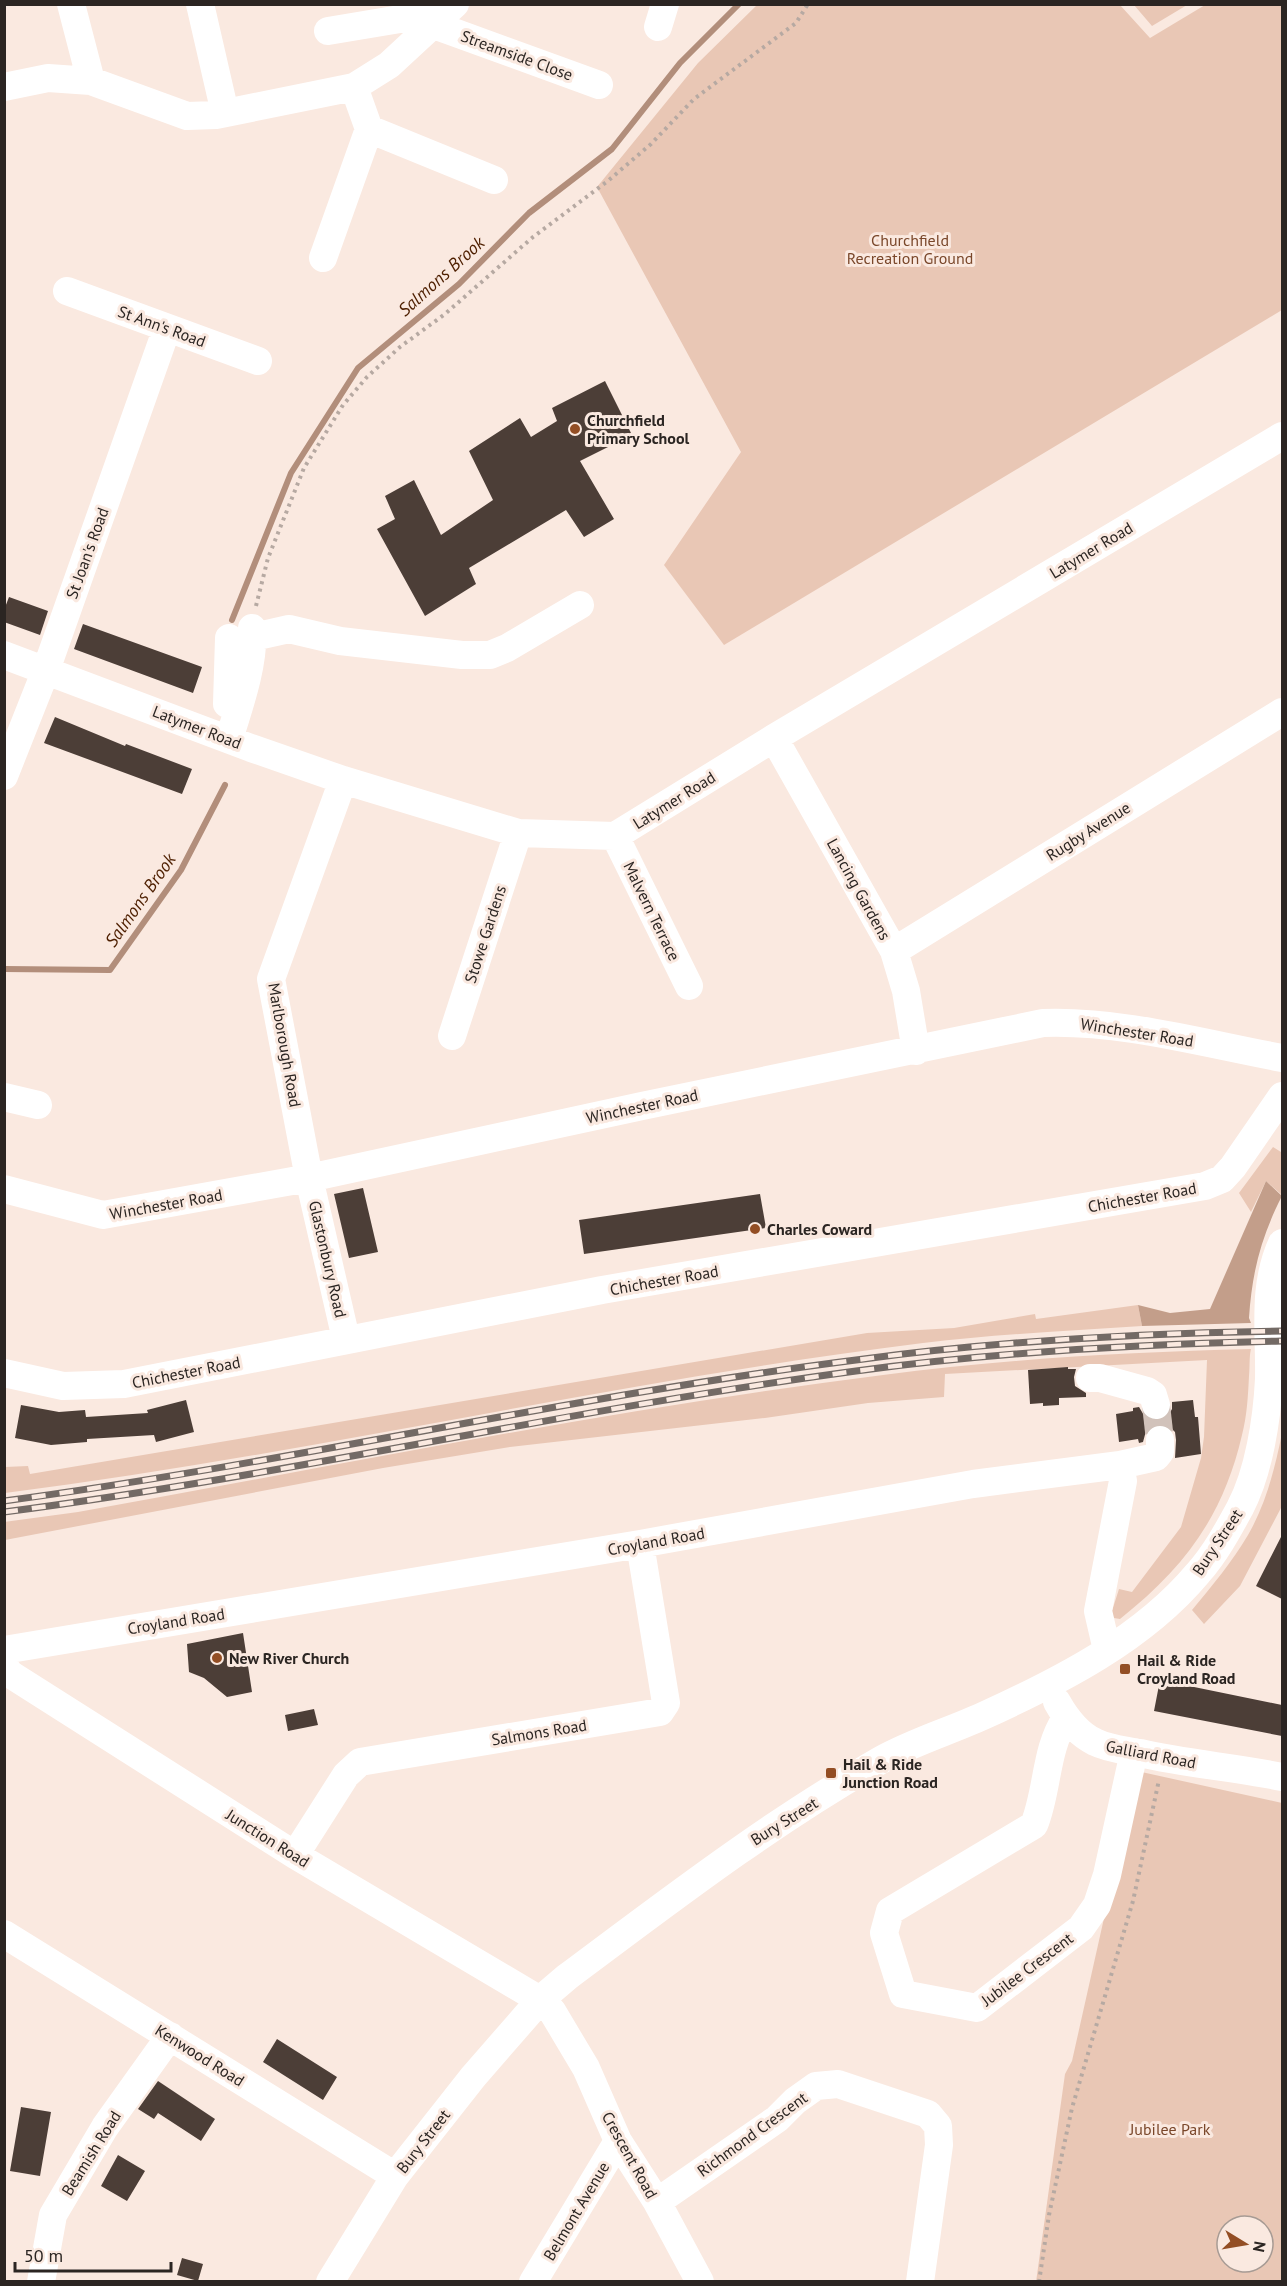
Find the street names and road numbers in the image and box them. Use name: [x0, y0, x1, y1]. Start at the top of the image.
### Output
street label: Streamside Close: [458, 25, 576, 85]
street label: St Ann's Road: [115, 301, 209, 351]
street label: St Joan's Road: [61, 505, 113, 601]
street label: Latymer Road: [1046, 517, 1136, 583]
street label: Latymer Road: [150, 701, 244, 753]
street label: Latymer Road: [629, 767, 719, 833]
street label: Rugby Avenue: [1042, 797, 1134, 865]
street label: Lancing Gardens: [823, 835, 895, 944]
street label: Malvern Terrace: [619, 858, 685, 964]
street label: Stowe Gardens: [460, 882, 510, 985]
street label: Marlborough Road: [264, 981, 306, 1109]
street label: Winchester Road: [1079, 1013, 1195, 1051]
street label: Winchester Road: [584, 1084, 700, 1128]
street label: Chichester Road: [1086, 1178, 1198, 1216]
street label: Winchester Road: [108, 1184, 224, 1224]
street label: Glastonbury Road: [305, 1199, 351, 1319]
street label: Chichester Road: [608, 1261, 720, 1299]
street label: Chichester Road: [130, 1352, 242, 1392]
street label: Bury Street: [1188, 1505, 1247, 1579]
street label: Croyland Road: [606, 1523, 706, 1559]
street label: Croyland Road: [126, 1603, 226, 1639]
street label: Salmons Road: [490, 1715, 588, 1749]
street label: Galliard Road: [1104, 1735, 1198, 1773]
street label: Bury Street: [747, 1792, 822, 1849]
street label: Junction Road: [222, 1804, 313, 1872]
street label: Jubilee Crescent: [976, 1928, 1077, 2011]
street label: Kenwood Road: [152, 2020, 248, 2090]
street label: Richmond Crescent: [693, 2087, 811, 2181]
street label: Bury Street: [392, 2105, 454, 2177]
street label: Beamish Road: [57, 2107, 125, 2199]
street label: Crescent Road: [598, 2108, 662, 2202]
street label: Belmont Avenue: [539, 2158, 613, 2264]

